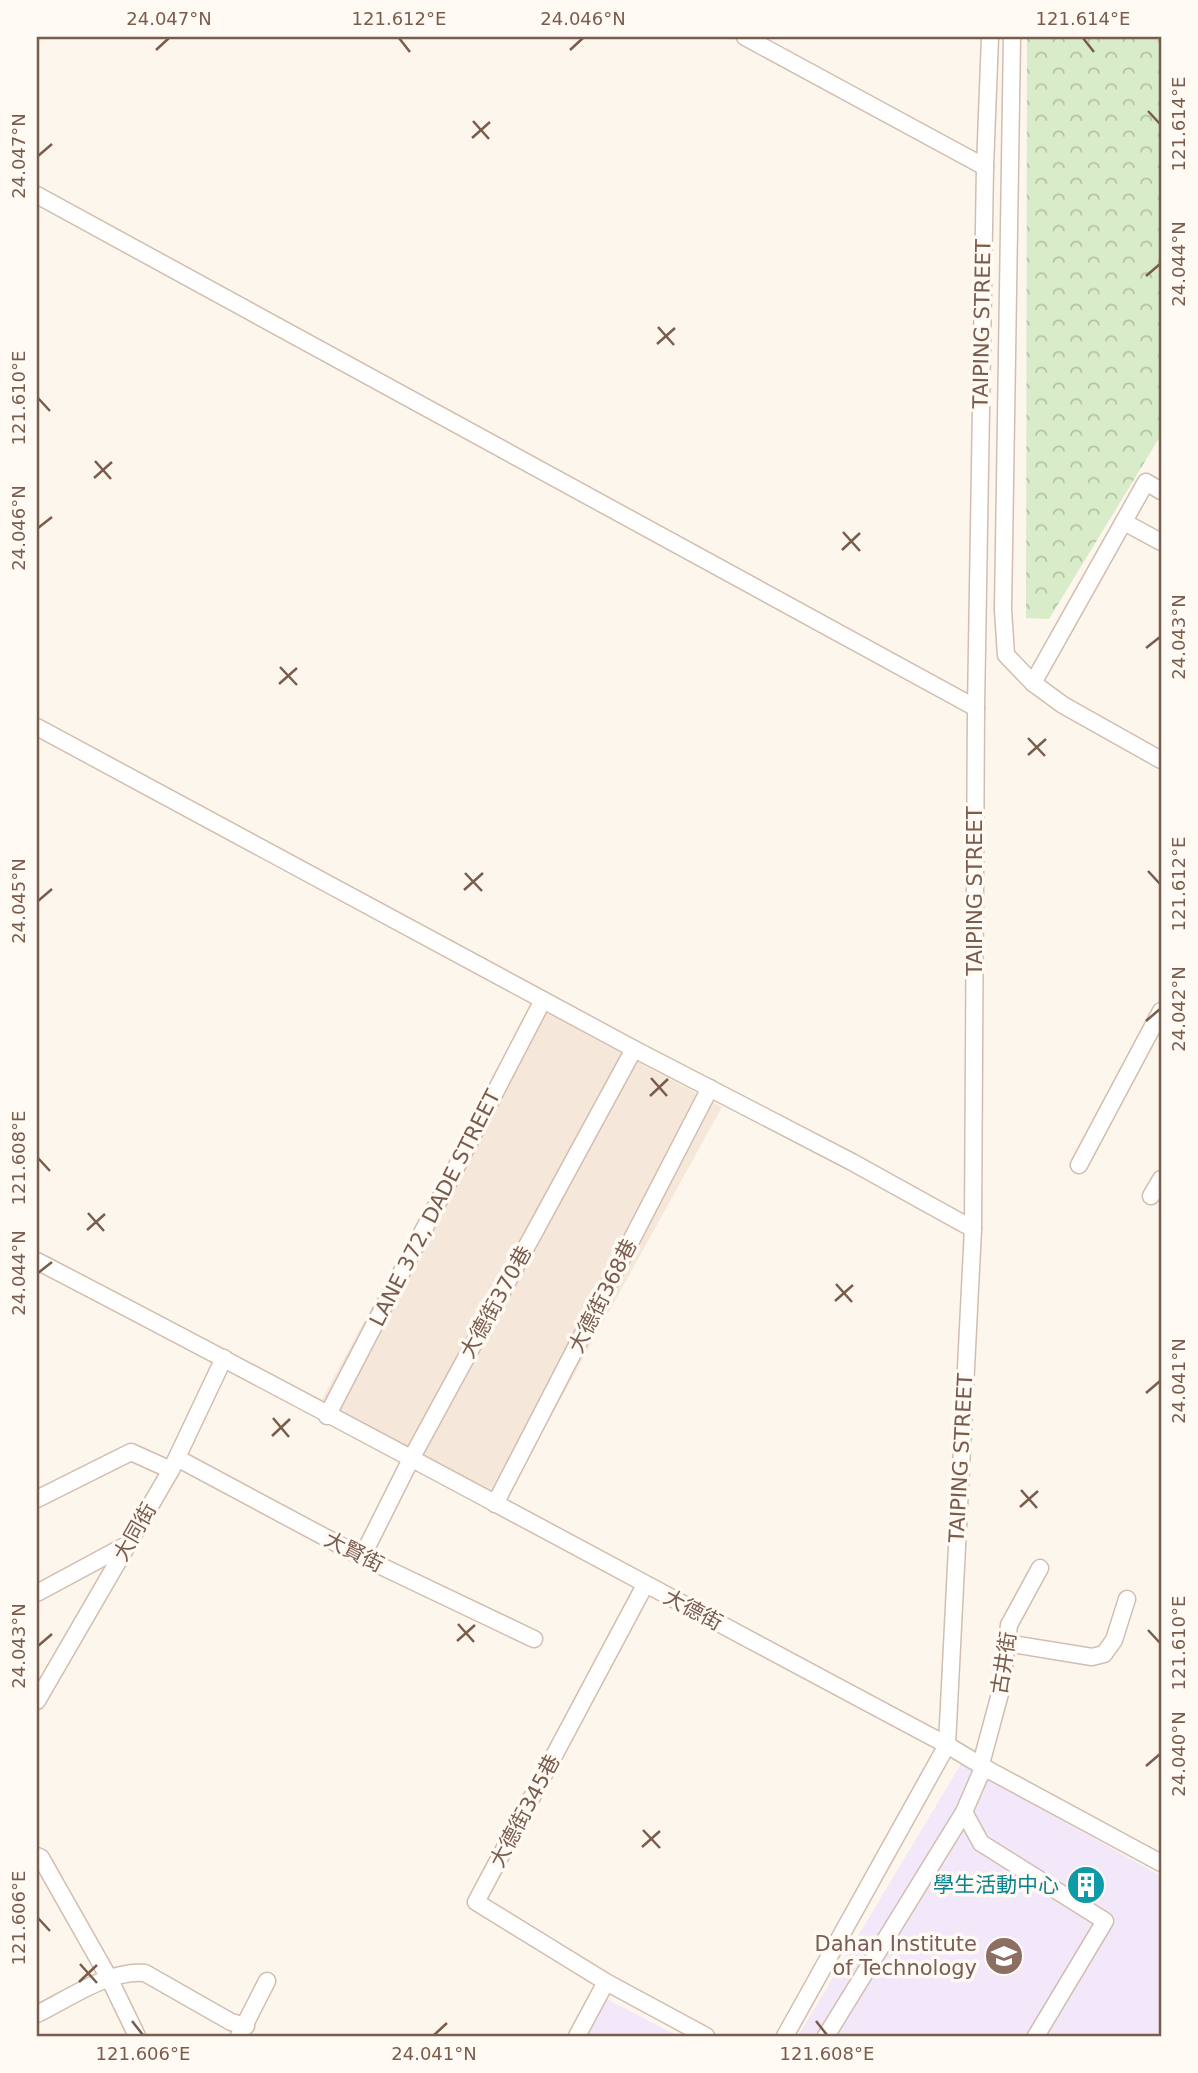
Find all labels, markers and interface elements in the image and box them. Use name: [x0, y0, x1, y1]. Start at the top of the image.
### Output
text: 24.047°N: [126, 8, 212, 29]
text: 121.612°E: [352, 8, 446, 29]
text: 24.046°N: [540, 8, 626, 29]
text: 121.614°E: [1036, 8, 1130, 29]
text: 121.614°E: [1168, 77, 1189, 171]
text: 24.047°N: [8, 113, 29, 199]
text: 24.044°N: [1168, 221, 1189, 307]
street label: TAIPING STREET: [969, 239, 995, 410]
text: 121.610°E: [8, 351, 29, 445]
text: 24.046°N: [8, 485, 29, 571]
text: 24.043°N: [1168, 594, 1189, 680]
street label: TAIPING STREET: [963, 806, 987, 977]
text: 121.612°E: [1168, 837, 1189, 931]
text: 24.045°N: [8, 858, 29, 944]
text: 24.042°N: [1168, 966, 1189, 1052]
street label: LANE 372, DADE STREET: [365, 1086, 505, 1330]
text: 121.608°E: [8, 1111, 29, 1205]
text: 24.044°N: [8, 1230, 29, 1316]
street label: 大德街368巷: [564, 1235, 642, 1357]
street label: 大德街370巷: [455, 1242, 537, 1362]
text: 24.041°N: [1168, 1338, 1189, 1424]
street label: TAIPING STREET: [945, 1373, 977, 1544]
street label: 大同街: [109, 1499, 161, 1565]
street label: 大賢街: [320, 1527, 388, 1577]
street label: 大德街: [660, 1585, 726, 1635]
text: 121.610°E: [1168, 1596, 1189, 1690]
text: 24.043°N: [8, 1603, 29, 1689]
street label: 古井街: [987, 1630, 1021, 1696]
text: 24.040°N: [1168, 1711, 1189, 1797]
street label: 大德街345巷: [485, 1751, 565, 1871]
building icon: 學生活動中心: [1065, 1864, 1107, 1906]
text: 121.606°E: [8, 1871, 29, 1965]
place label: 學生活動中心: [933, 1873, 1059, 1897]
place label: Dahan Institute of Technology: [815, 1932, 977, 1980]
school or university icon: Dahan Institute of Technology: [983, 1935, 1025, 1977]
text: 121.606°E: [96, 2043, 190, 2064]
text: 24.041°N: [391, 2043, 477, 2064]
text: 121.608°E: [780, 2043, 874, 2064]

